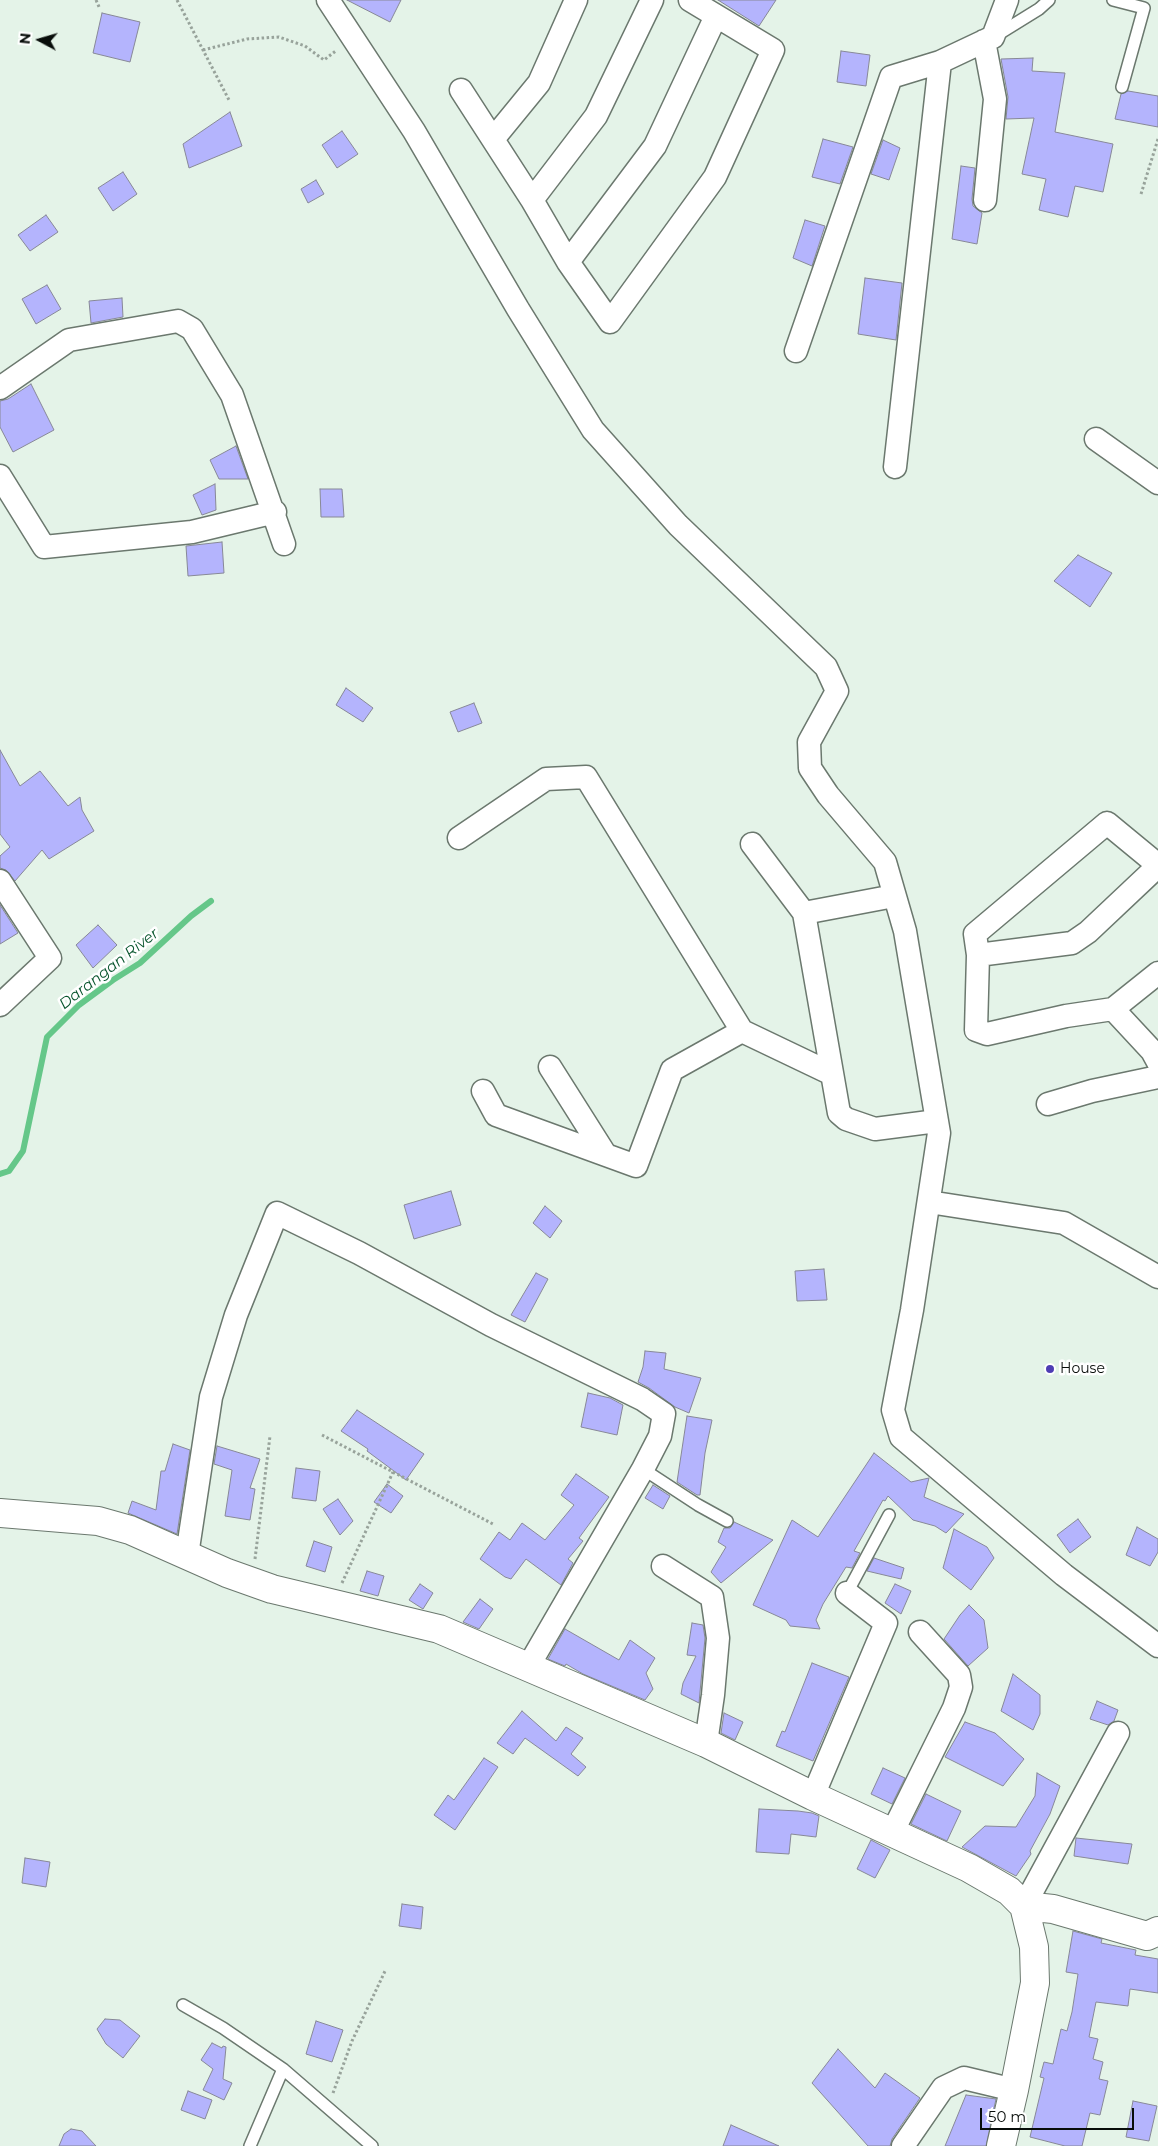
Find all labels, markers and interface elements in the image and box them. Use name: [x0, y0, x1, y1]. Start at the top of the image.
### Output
north arrow: [15, 15, 65, 65]
text: N: [16, 32, 35, 45]
water label: Darangan River: [56, 925, 162, 1013]
place label: House: [1060, 1361, 1105, 1377]
marker: House: [1044, 1363, 1056, 1375]
scale bar: [983, 2098, 1137, 2130]
text: 50 m: [988, 2107, 1026, 2126]

